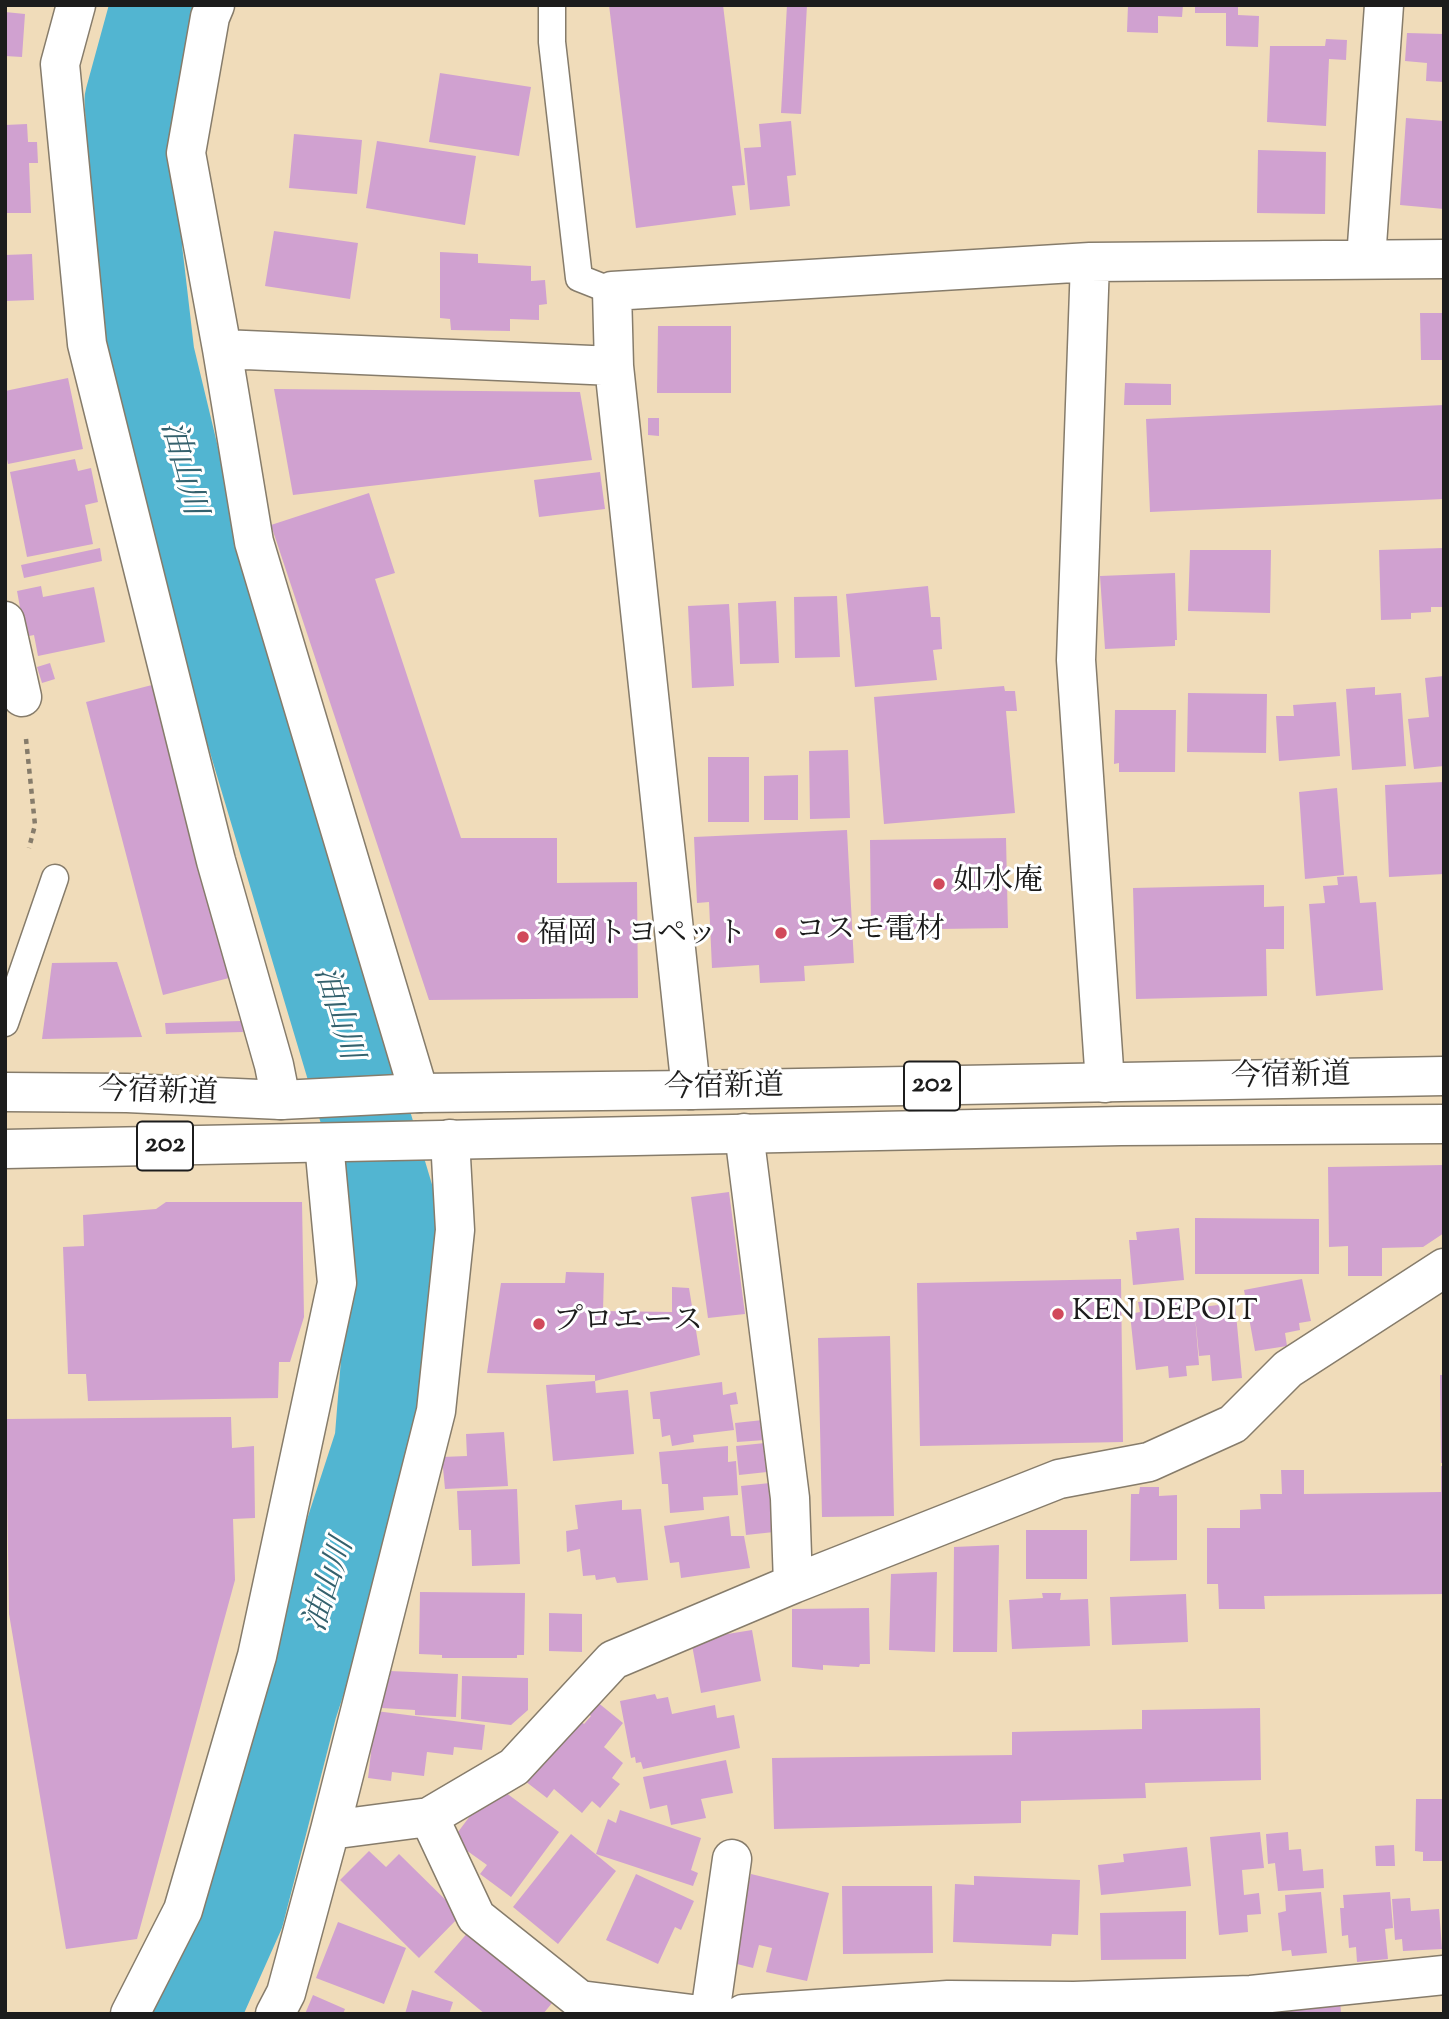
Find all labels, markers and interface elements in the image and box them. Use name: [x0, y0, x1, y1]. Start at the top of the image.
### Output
water label: 油山川: [149, 418, 211, 520]
place label: 如水庵: [953, 866, 1043, 902]
marker: 如水庵: [931, 876, 947, 892]
place label: コスモ電材: [795, 915, 945, 951]
place label: 福岡トヨペット: [537, 919, 747, 955]
marker: コスモ電材: [773, 925, 789, 941]
marker: 福岡トヨペット: [515, 929, 531, 945]
water label: 油山川: [303, 962, 367, 1066]
street label: 今宿新道: [1231, 1060, 1351, 1098]
road number: 202: [904, 1062, 960, 1110]
street label: 今宿新道: [664, 1071, 784, 1109]
street label: 今宿新道: [97, 1075, 219, 1115]
road number: 202: [137, 1122, 193, 1170]
place label: KEN DEPOIT: [1072, 1296, 1257, 1332]
place label: プロエース: [553, 1306, 703, 1342]
marker: KEN DEPOIT: [1050, 1306, 1066, 1322]
marker: プロエース: [531, 1316, 547, 1332]
water label: 油山川: [299, 1534, 365, 1638]

